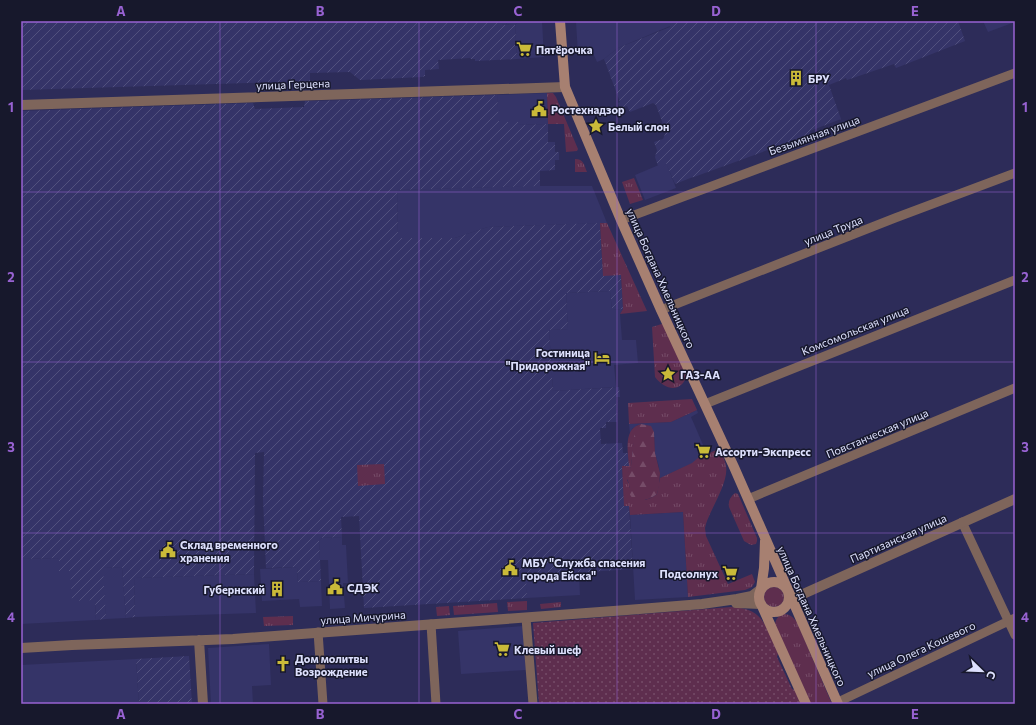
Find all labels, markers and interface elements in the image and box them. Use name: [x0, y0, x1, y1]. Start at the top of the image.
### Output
text: A: [116, 3, 126, 19]
text: B: [316, 3, 325, 19]
text: C: [514, 3, 523, 19]
text: D: [711, 3, 721, 19]
text: E: [911, 3, 919, 19]
supermarket icon: Пятёрочка: [515, 40, 533, 58]
place label: Пятёрочка: [536, 43, 593, 56]
building icon: БРУ: [787, 69, 805, 87]
place label: БРУ: [808, 72, 830, 85]
street label: улица Герцена: [256, 76, 330, 92]
text: 1: [8, 99, 14, 115]
text: 1: [1022, 99, 1028, 115]
public building icon: Ростехнадзор: [530, 100, 548, 118]
place label: Ростехнадзор: [551, 103, 625, 116]
street label: Безымянная улица: [767, 113, 861, 157]
place icon: Белый слон: [587, 117, 605, 135]
place label: Белый слон: [608, 120, 669, 133]
street label: улица Богдана Хмельницкого: [624, 206, 698, 350]
street label: улица Труда: [802, 212, 864, 248]
text: 2: [7, 269, 15, 285]
text: 2: [1021, 269, 1029, 285]
street label: Комсомольская улица: [799, 303, 911, 357]
place label: Гостиница "Придорожная": [506, 346, 590, 372]
hotel icon: Гостиница "Придорожная": [593, 349, 611, 367]
place icon: ГАЗ-АА: [659, 365, 677, 383]
place label: ГАЗ-АА: [680, 368, 720, 381]
street label: Повстанческая улица: [824, 406, 930, 460]
text: 3: [7, 439, 15, 455]
text: 3: [1021, 439, 1029, 455]
supermarket icon: Ассорти-Экспресс: [694, 442, 712, 460]
place label: Ассорти-Экспресс: [715, 445, 811, 458]
street label: Партизанская улица: [848, 511, 948, 565]
place label: Склад временного хранения: [180, 538, 278, 564]
public building icon: Склад временного хранения: [159, 541, 177, 559]
street label: улица Богдана Хмельницкого: [775, 544, 849, 688]
place label: МБУ "Служба спасения города Ейска": [522, 556, 645, 582]
public building icon: МБУ "Служба спасения города Ейска": [501, 559, 519, 577]
supermarket icon: Подсолнух: [721, 564, 739, 582]
place label: Подсолнух: [659, 567, 719, 580]
public building icon: СДЭК: [326, 578, 344, 596]
building icon: Губернский: [268, 580, 286, 598]
place label: СДЭК: [347, 581, 379, 594]
place label: Губернский: [204, 583, 265, 596]
street label: улица Мичурина: [320, 608, 406, 626]
text: 4: [7, 609, 15, 625]
text: 4: [1021, 609, 1029, 625]
street label: улица Олега Кошевого: [865, 618, 978, 680]
supermarket icon: Клевый шеф: [493, 640, 511, 658]
place label: Клевый шеф: [514, 643, 581, 656]
north arrow: [962, 651, 1002, 691]
place label: Дом молитвы Возрождение: [295, 652, 368, 678]
church icon: Дом молитвы Возрождение: [274, 655, 292, 673]
text: С: [984, 669, 999, 682]
text: A: [116, 706, 126, 722]
text: B: [316, 706, 325, 722]
text: C: [514, 706, 523, 722]
text: D: [711, 706, 721, 722]
text: E: [911, 706, 919, 722]

